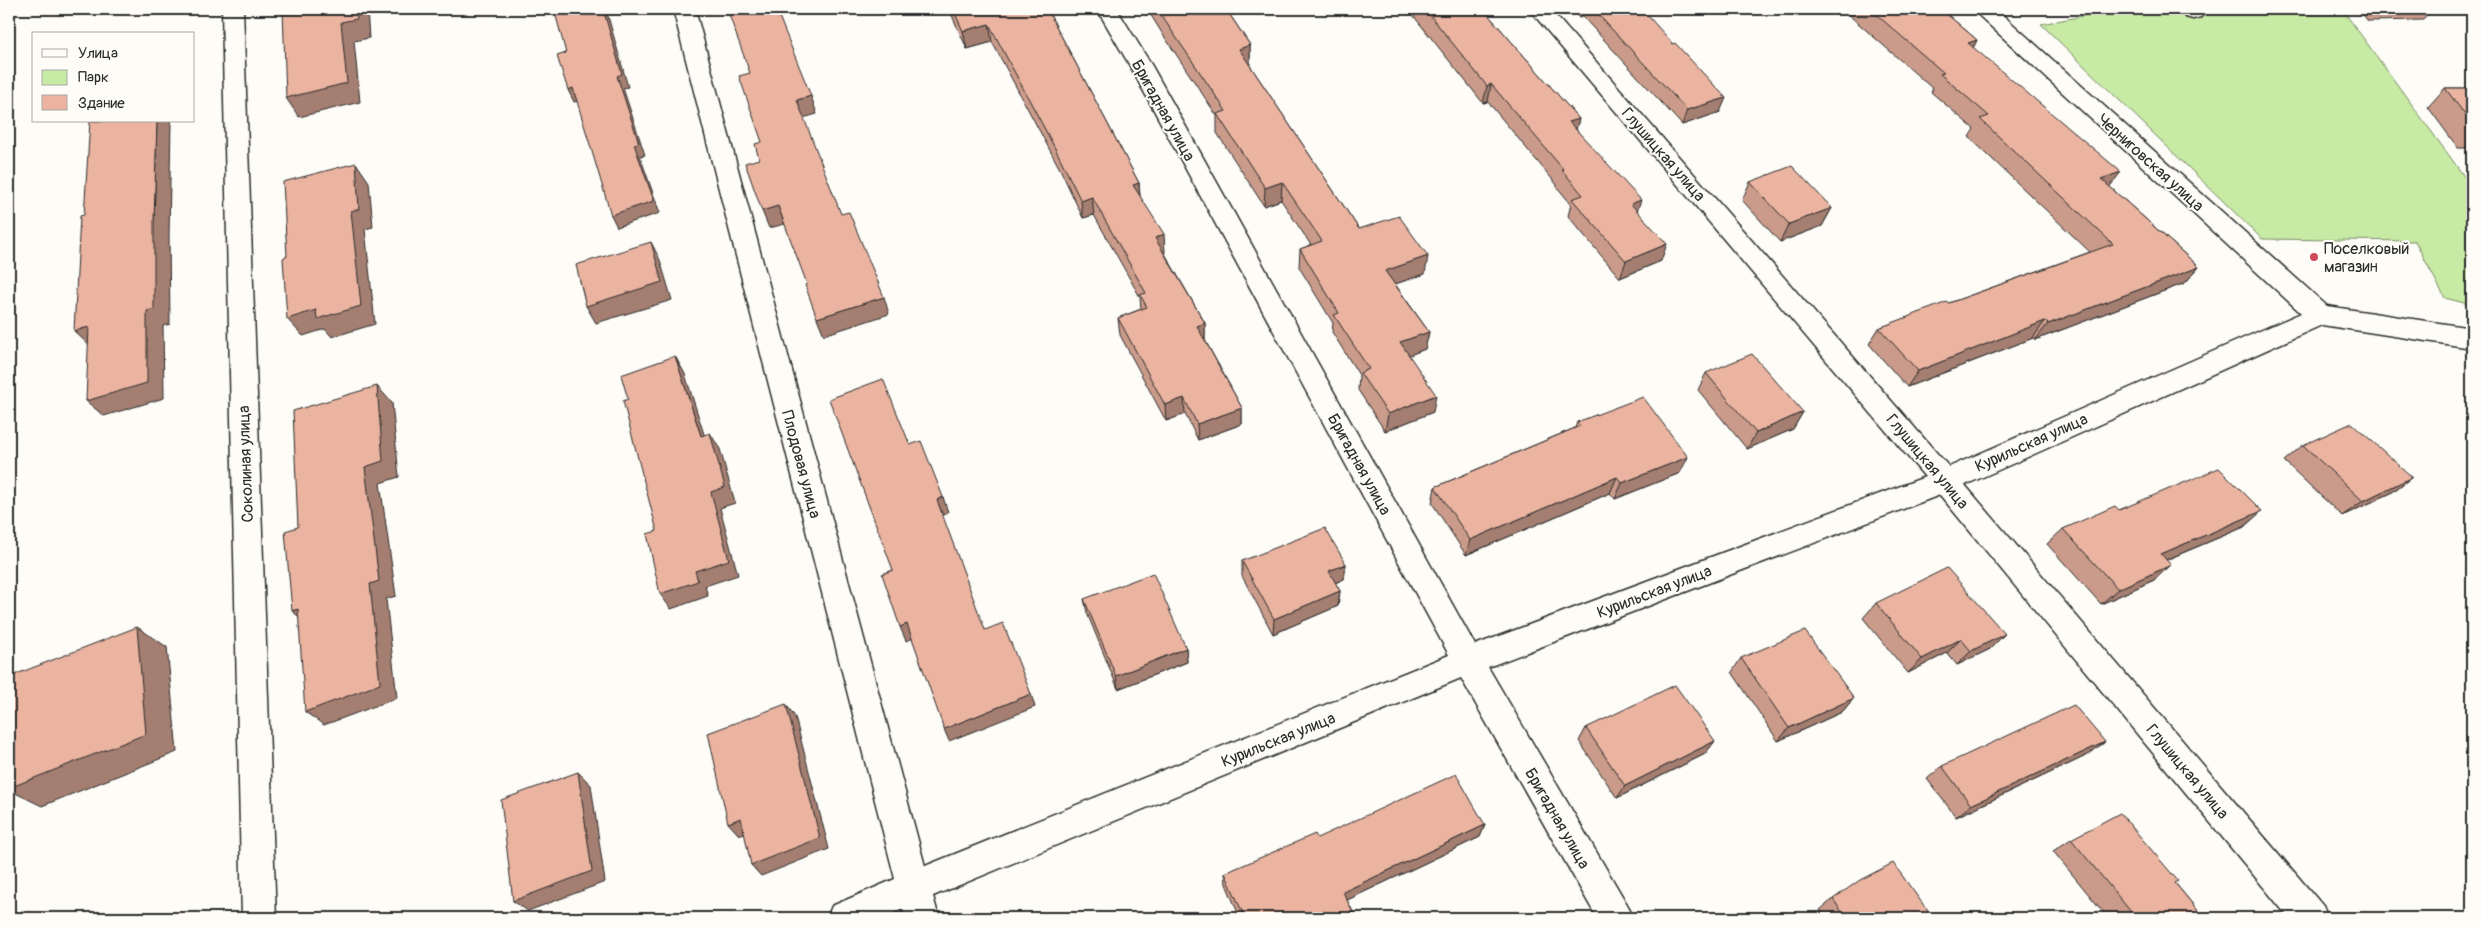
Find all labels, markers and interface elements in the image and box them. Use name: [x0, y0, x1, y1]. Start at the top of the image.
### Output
legend: [32, 32, 195, 122]
text: Улица: [78, 44, 118, 63]
street label: Бригадная улица: [1127, 56, 1199, 165]
text: Парк: [78, 68, 109, 87]
text: Здание: [78, 94, 125, 113]
street label: Глушицкая улица: [1617, 104, 1709, 206]
street label: Черниговская улица: [2093, 110, 2208, 216]
place label: Поселковый магазин: [2324, 239, 2409, 277]
marker: Поселковый магазин: [2308, 251, 2320, 263]
street label: Соколиная улица: [234, 405, 258, 523]
street label: Плодовая улица: [777, 408, 825, 520]
street label: Курильская улица: [1972, 409, 2091, 477]
street label: Бригадная улица: [1323, 410, 1395, 519]
street label: Глушицкая улица: [1882, 410, 1973, 513]
street label: Курильская улица: [1594, 561, 1714, 623]
street label: Курильская улица: [1218, 708, 1338, 772]
street label: Глушицкая улица: [2142, 720, 2233, 823]
street label: Бригадная улица: [1520, 765, 1594, 872]

